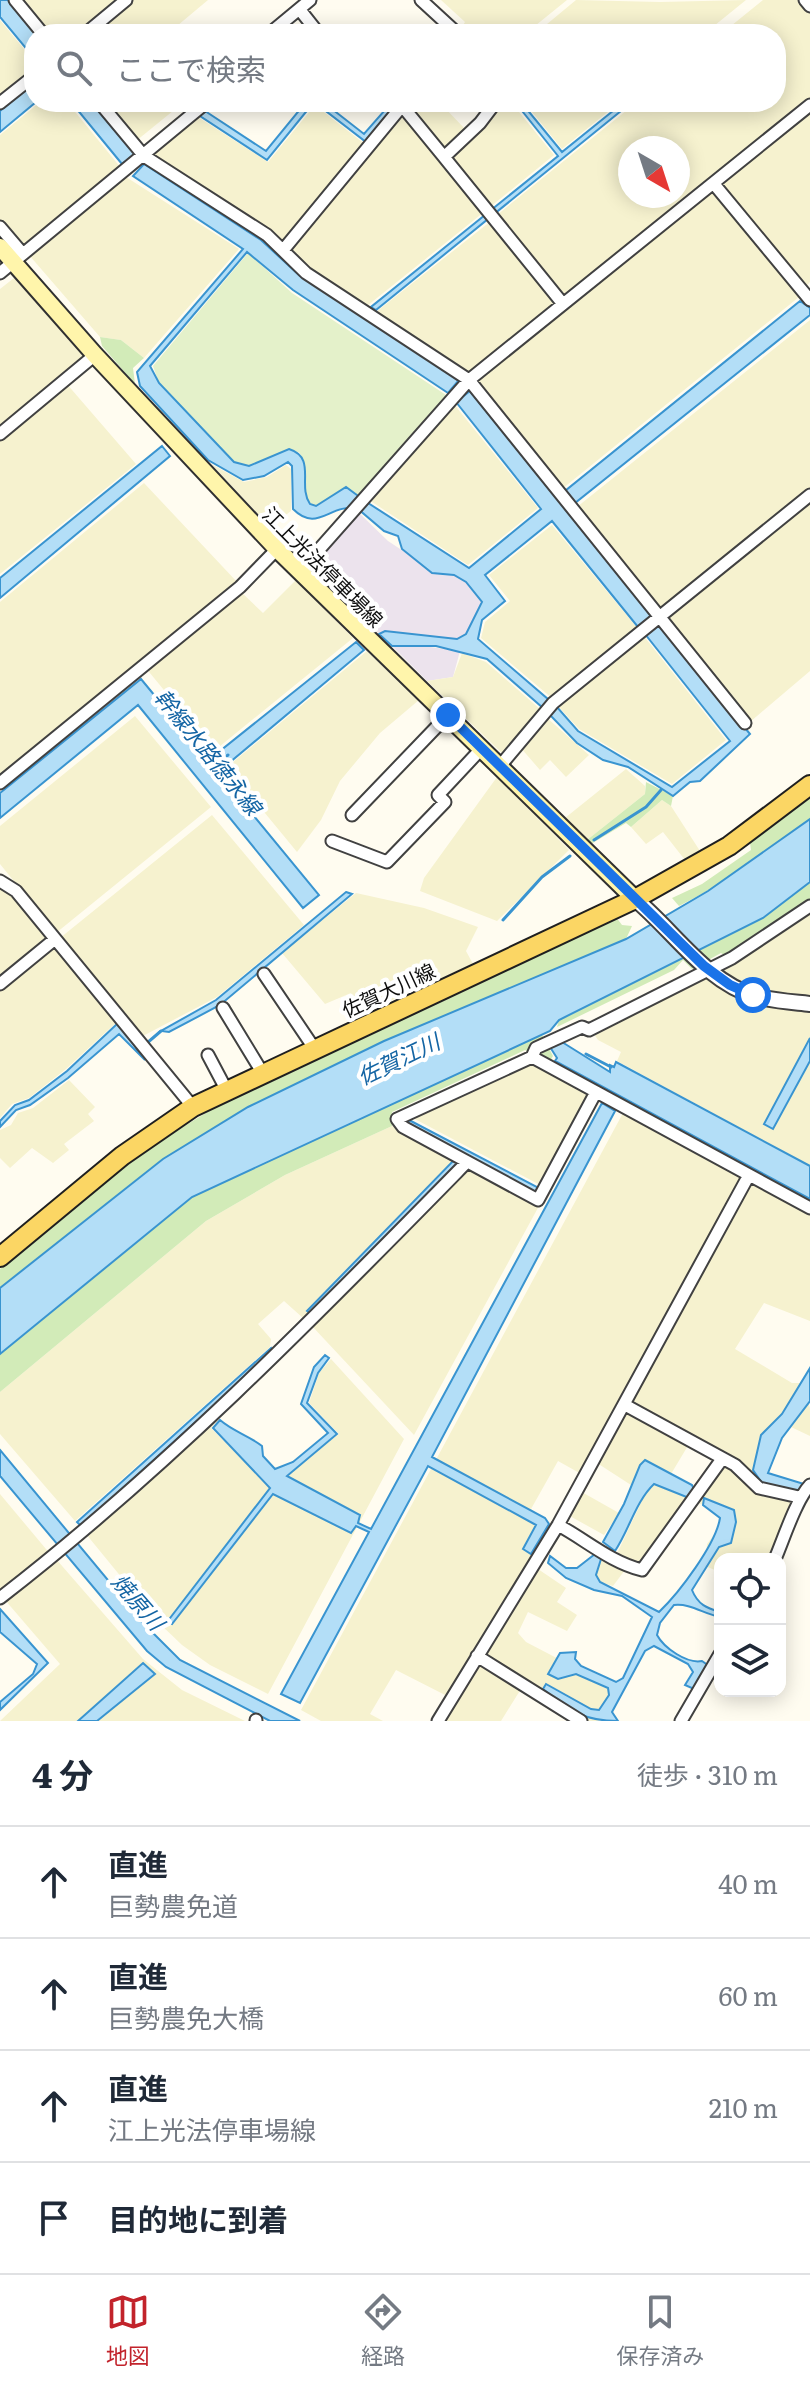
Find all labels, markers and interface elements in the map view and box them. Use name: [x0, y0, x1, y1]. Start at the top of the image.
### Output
search box: [24, 24, 786, 112]
icon: search: [52, 46, 96, 90]
text: ここで検索: [116, 46, 266, 90]
north arrow: [618, 136, 690, 208]
street label: 江上光法停車場線: [257, 499, 391, 633]
water label: 幹線水路徳永線: [148, 681, 272, 824]
route end: [430, 697, 466, 733]
street label: 佐賀大川線: [336, 954, 440, 1024]
route start: [735, 977, 771, 1013]
water label: 佐賀江川: [351, 1023, 447, 1092]
map controls: [714, 1553, 786, 1697]
button: locate: [714, 1553, 786, 1625]
water label: 焼原川: [105, 1565, 174, 1638]
button: layers: [714, 1625, 786, 1697]
text: 4 分: [32, 1748, 93, 1798]
text: 徒歩 · 310 m: [637, 1754, 778, 1793]
text: 直進: [108, 1841, 168, 1885]
icon: ahead: [32, 1860, 76, 1904]
text: 40 m: [718, 1863, 778, 1902]
text: 巨勢農免道: [108, 1885, 238, 1924]
text: 直進: [108, 1953, 168, 1997]
icon: ahead: [32, 1972, 76, 2016]
text: 60 m: [719, 1975, 778, 2014]
text: 巨勢農免大橋: [108, 1997, 264, 2036]
text: 直進: [108, 2065, 168, 2109]
icon: ahead: [32, 2084, 76, 2128]
text: 210 m: [709, 2087, 778, 2126]
text: 江上光法停車場線: [108, 2109, 316, 2148]
icon: arrive: [32, 2196, 76, 2240]
text: 目的地に到着: [108, 2196, 288, 2240]
tab: 地図: [106, 2290, 150, 2371]
tab: 経路: [361, 2290, 405, 2371]
tab: 保存済み: [616, 2290, 704, 2371]

